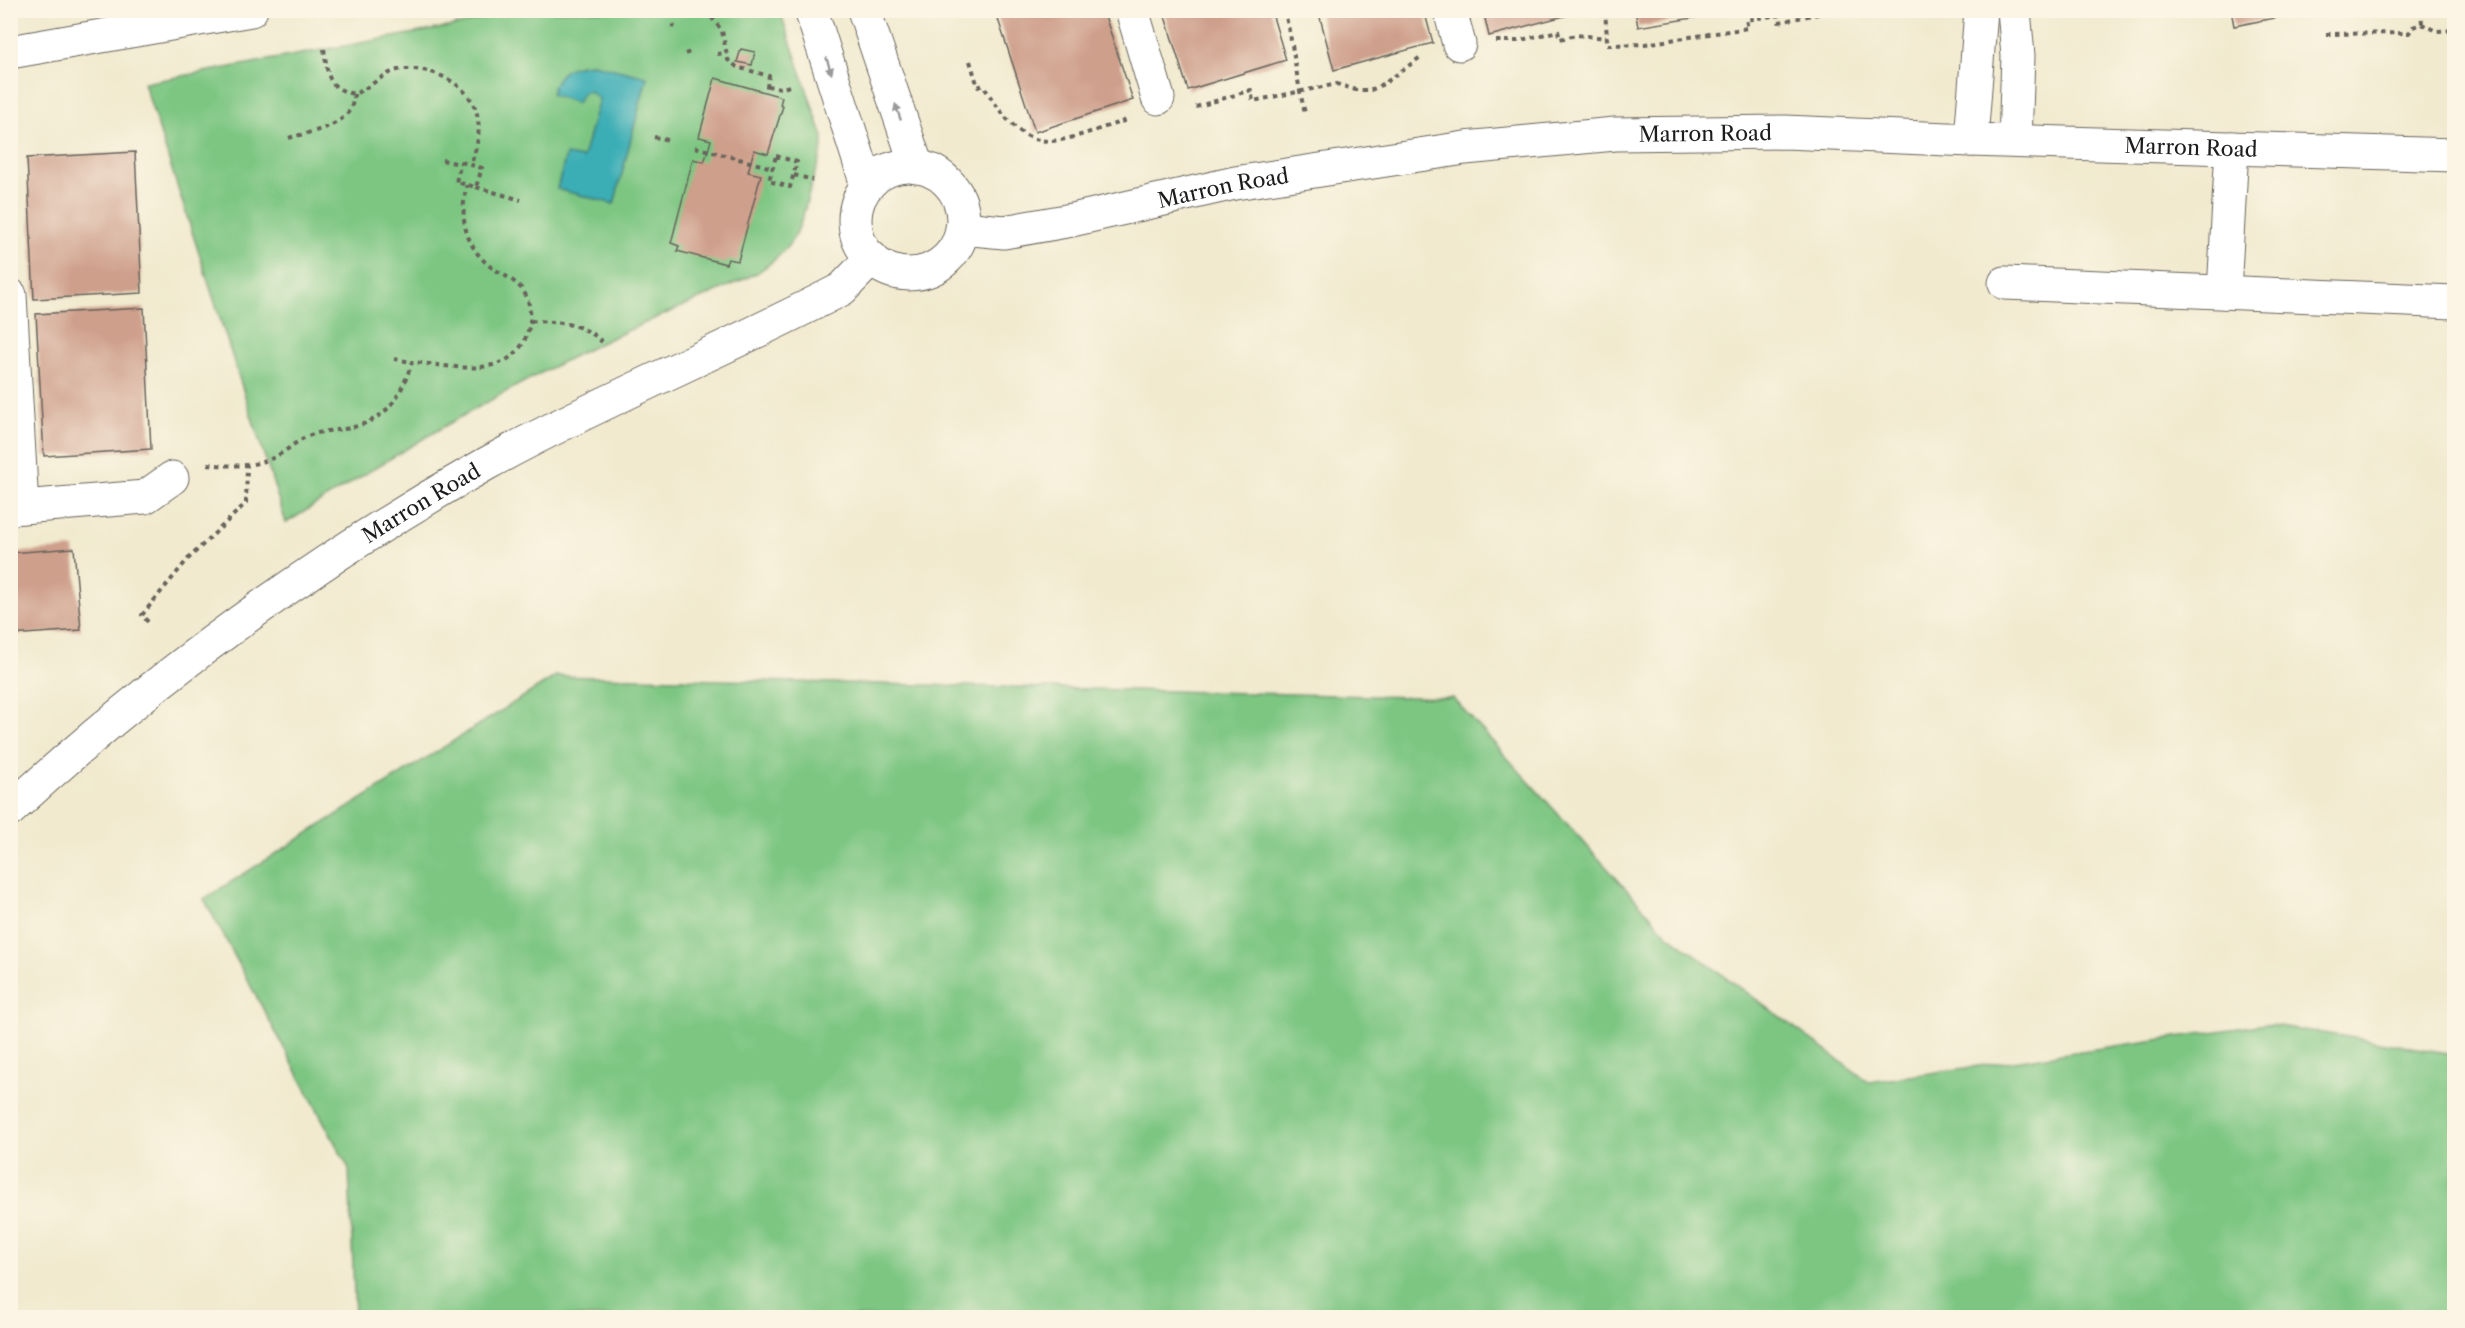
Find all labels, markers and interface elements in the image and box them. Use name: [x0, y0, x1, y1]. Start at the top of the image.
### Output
one-way arrow: [825, 57, 834, 75]
one-way arrow: [893, 102, 903, 120]
street label: Marron Road: [1639, 120, 1772, 146]
street label: Marron Road: [2124, 132, 2258, 161]
street label: Marron Road: [1155, 162, 1291, 213]
street label: Marron Road: [357, 458, 484, 548]

